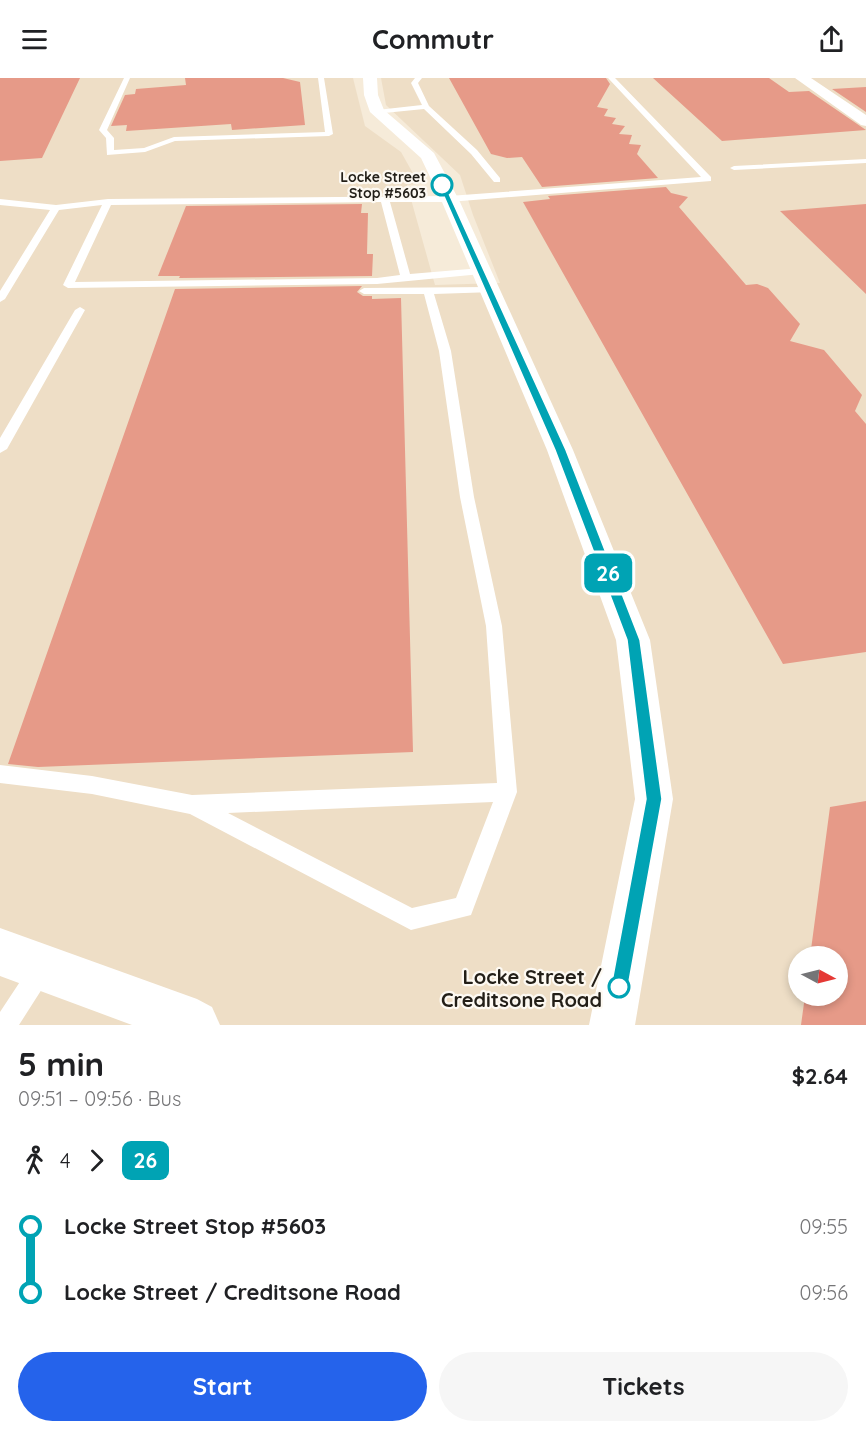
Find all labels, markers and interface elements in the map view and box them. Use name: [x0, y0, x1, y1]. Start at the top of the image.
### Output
text: Commutr: [372, 22, 494, 56]
icon: menu: [18, 23, 51, 56]
icon: share: [815, 23, 848, 56]
place label: Locke Street Stop #5603: [340, 168, 426, 202]
marker: Locke Street Stop #5603: [431, 174, 453, 196]
line badge: 26: [581, 554, 635, 592]
text: 26: [596, 560, 620, 586]
north arrow: [788, 946, 848, 1006]
map controls: [788, 946, 848, 1006]
place label: Locke Street / Creditsone Road: [441, 964, 602, 1012]
marker: Locke Street / Creditsone Road: [608, 976, 630, 998]
text: 5 min: [18, 1043, 104, 1084]
text: $2.64: [792, 1062, 848, 1090]
text: 09:51 – 09:56 · Bus: [18, 1086, 181, 1111]
icon: walk: [18, 1144, 51, 1177]
icon: forward: [80, 1144, 113, 1177]
text: 26: [134, 1147, 157, 1173]
text: 4: [60, 1148, 71, 1173]
text: Locke Street Stop #5603: [64, 1212, 326, 1240]
text: 09:55: [799, 1214, 848, 1239]
text: Locke Street / Creditsone Road: [64, 1278, 401, 1306]
text: 09:56: [800, 1280, 848, 1305]
button: Start: [18, 1352, 427, 1421]
button: Tickets: [439, 1352, 848, 1421]

